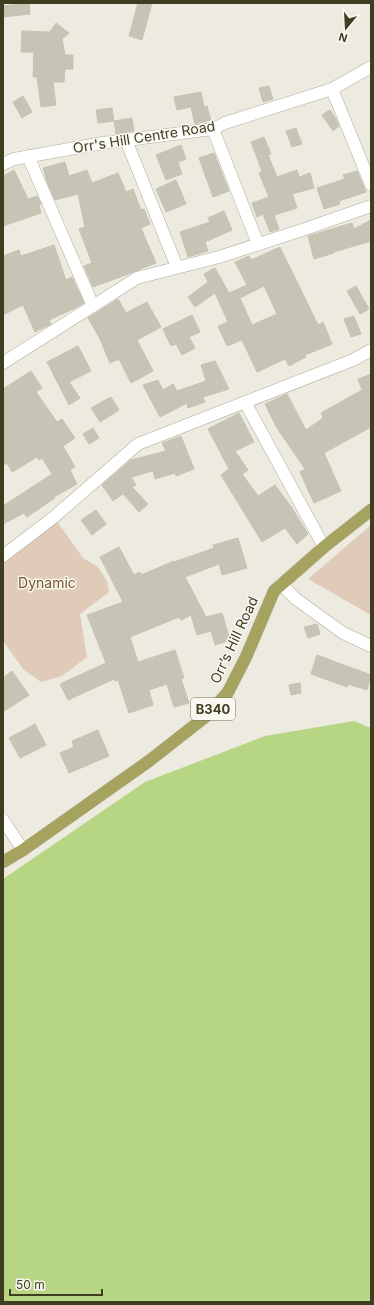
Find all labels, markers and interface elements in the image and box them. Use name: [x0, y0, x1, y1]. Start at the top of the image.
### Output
north arrow: [326, 8, 366, 48]
text: N: [337, 30, 349, 45]
street label: Orr's Hill Centre Road: [72, 117, 216, 156]
park label: Dynamic: [18, 574, 76, 591]
street label: Orr’s Hill Road: [206, 594, 261, 686]
road number: B340: [191, 698, 235, 720]
scale bar: [10, 1271, 102, 1297]
text: 50 m: [16, 1277, 45, 1292]

